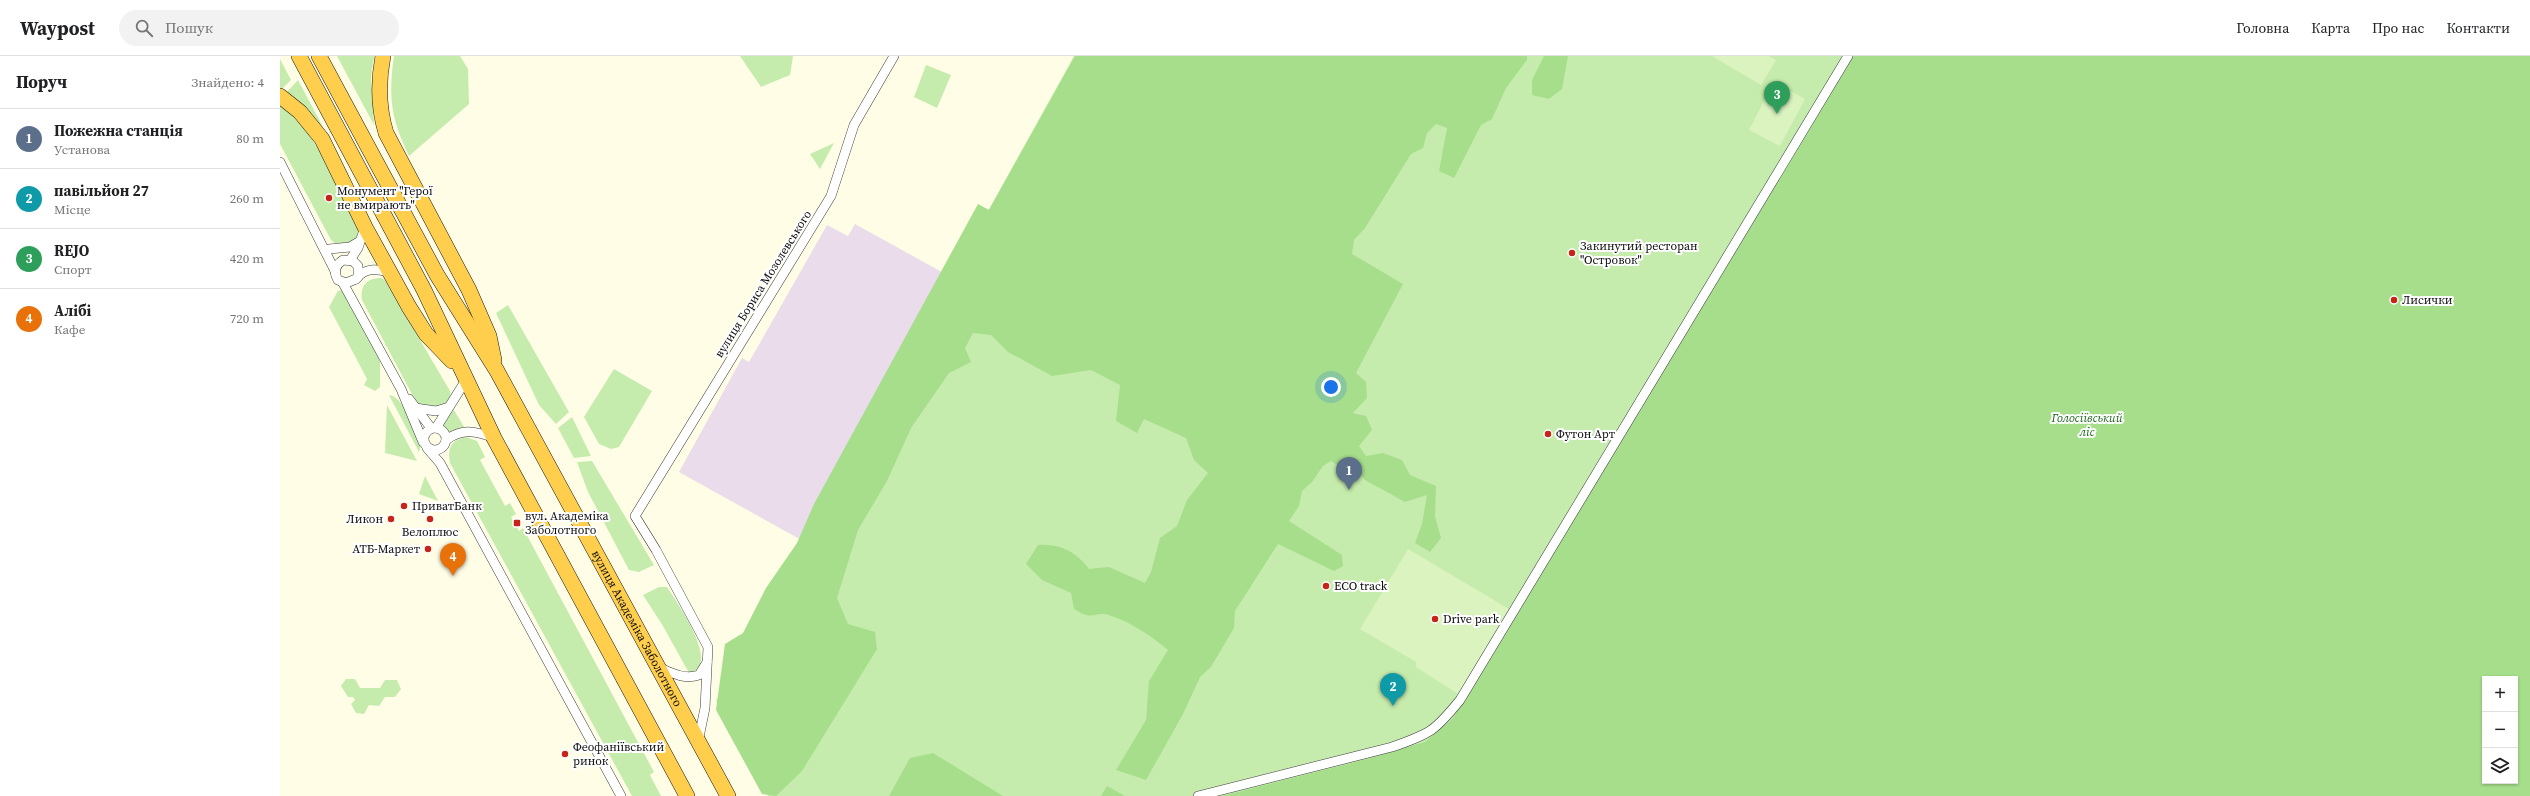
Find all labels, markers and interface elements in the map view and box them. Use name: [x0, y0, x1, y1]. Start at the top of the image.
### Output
search box: [119, 10, 399, 46]
text: Waypost: [20, 15, 95, 41]
icon: search: [133, 17, 155, 39]
text: Пошук: [165, 17, 213, 38]
text: Головна: [2236, 18, 2289, 38]
text: Карта: [2311, 18, 2350, 38]
text: Про нас: [2372, 18, 2424, 38]
text: Контакти: [2446, 18, 2510, 38]
text: Поруч: [16, 70, 67, 94]
text: Знайдено: 4: [191, 74, 264, 91]
pin: 3: [1764, 81, 1790, 114]
text: Пожежна станція: [54, 120, 183, 141]
text: 1: [25, 130, 33, 147]
text: 80 m: [236, 130, 264, 147]
text: Установа: [54, 141, 110, 158]
text: павільйон 27: [54, 180, 149, 201]
place label: Монумент "Герої не вмирають": [337, 183, 433, 213]
text: 2: [25, 190, 33, 207]
text: 260 m: [230, 190, 264, 207]
marker: Монумент "Герої не вмирають": [324, 193, 334, 203]
text: Місце: [54, 201, 91, 218]
street label: вулиця Бориса Мозолевського: [711, 207, 815, 361]
place label: Закинутий ресторан "Островок": [1580, 238, 1698, 268]
text: REJO: [54, 240, 89, 261]
marker: Закинутий ресторан "Островок": [1567, 248, 1577, 258]
text: 3: [25, 250, 33, 267]
text: 420 m: [230, 250, 264, 267]
text: Спорт: [54, 261, 92, 278]
place label: Лисички: [2402, 292, 2453, 308]
marker: Лисички: [2389, 295, 2399, 305]
text: Алібі: [54, 300, 91, 321]
text: 4: [25, 310, 33, 327]
text: 720 m: [230, 310, 264, 327]
text: Кафе: [54, 321, 85, 338]
your location: [1321, 377, 1341, 397]
park label: Голосіївський ліс: [2050, 410, 2123, 440]
place label: Футон Арт: [1556, 426, 1616, 442]
marker: Футон Арт: [1543, 429, 1553, 439]
pin: 1: [1336, 457, 1362, 490]
place label: ПриватБанк: [412, 498, 482, 514]
marker: ПриватБанк: [399, 501, 409, 511]
place label: вул. Академіка Заболотного: [525, 508, 609, 538]
place label: Ликон: [346, 511, 383, 527]
marker: Ликон: [386, 514, 396, 524]
marker: Велоплюс: [425, 514, 435, 524]
marker: вул. Академіка Заболотного: [512, 518, 522, 528]
place label: Велоплюс: [402, 524, 458, 540]
place label: АТБ-Маркет: [352, 541, 421, 557]
pin: 4: [440, 543, 466, 576]
marker: АТБ-Маркет: [423, 544, 433, 554]
street label: вулиця Академіка Заболотного: [588, 547, 686, 710]
place label: ECO track: [1334, 578, 1388, 594]
marker: ECO track: [1321, 581, 1331, 591]
place label: Drive park: [1443, 611, 1500, 627]
marker: Drive park: [1430, 614, 1440, 624]
pin: 2: [1380, 673, 1406, 706]
map controls: [2482, 676, 2518, 784]
button: +: [2482, 676, 2518, 712]
button: −: [2482, 712, 2518, 748]
place label: Феофаніївський ринок: [573, 739, 664, 769]
button: layers: [2482, 748, 2518, 784]
marker: Феофаніївський ринок: [560, 749, 570, 759]

